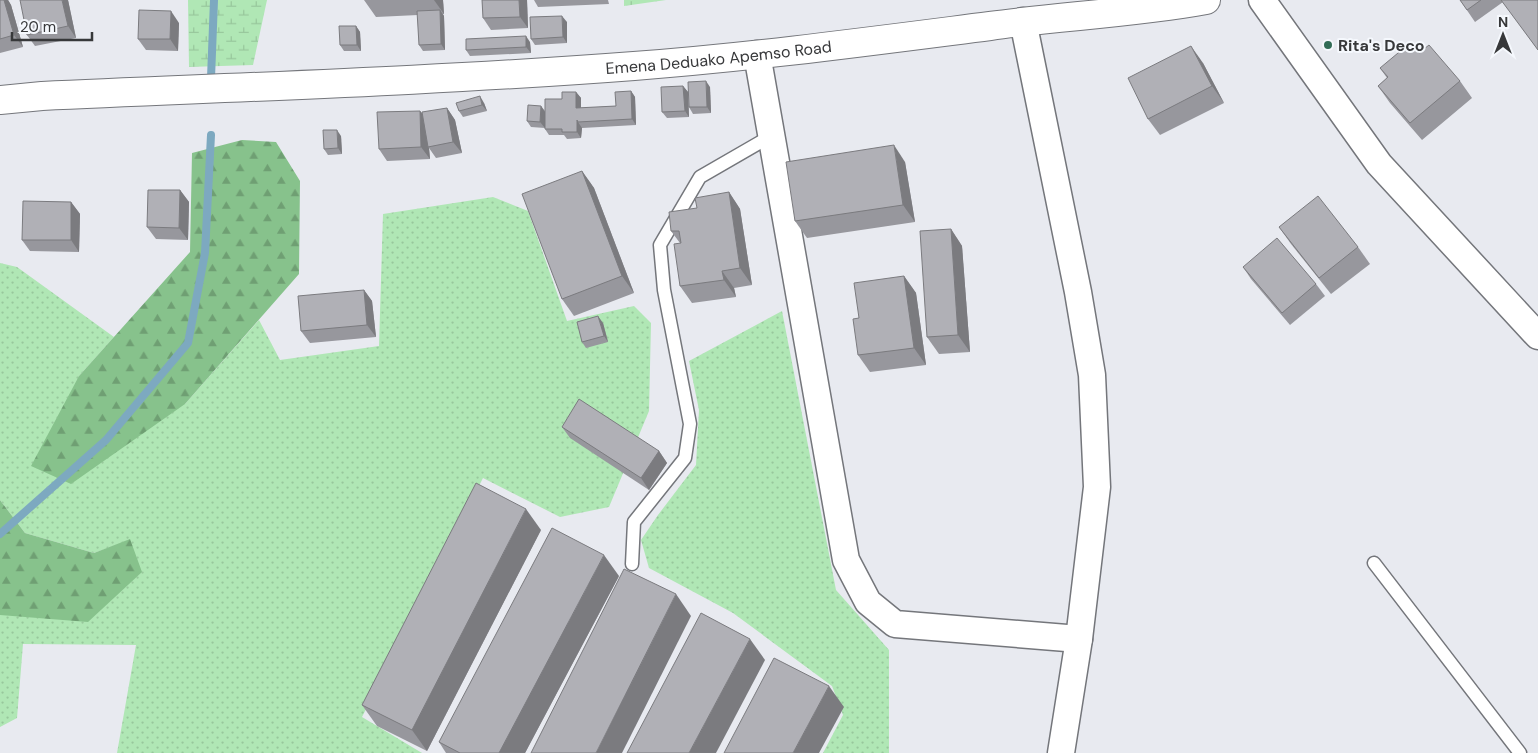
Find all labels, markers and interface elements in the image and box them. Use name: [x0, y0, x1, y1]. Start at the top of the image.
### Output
scale bar: [12, 10, 92, 42]
north arrow: [1478, 10, 1528, 60]
text: N: [1498, 13, 1508, 31]
text: 20 m: [20, 17, 56, 37]
place label: Rita's Deco: [1338, 35, 1425, 56]
street label: Emena Deduako Apemso Road: [605, 36, 833, 79]
marker: Rita's Deco: [1322, 39, 1334, 51]

